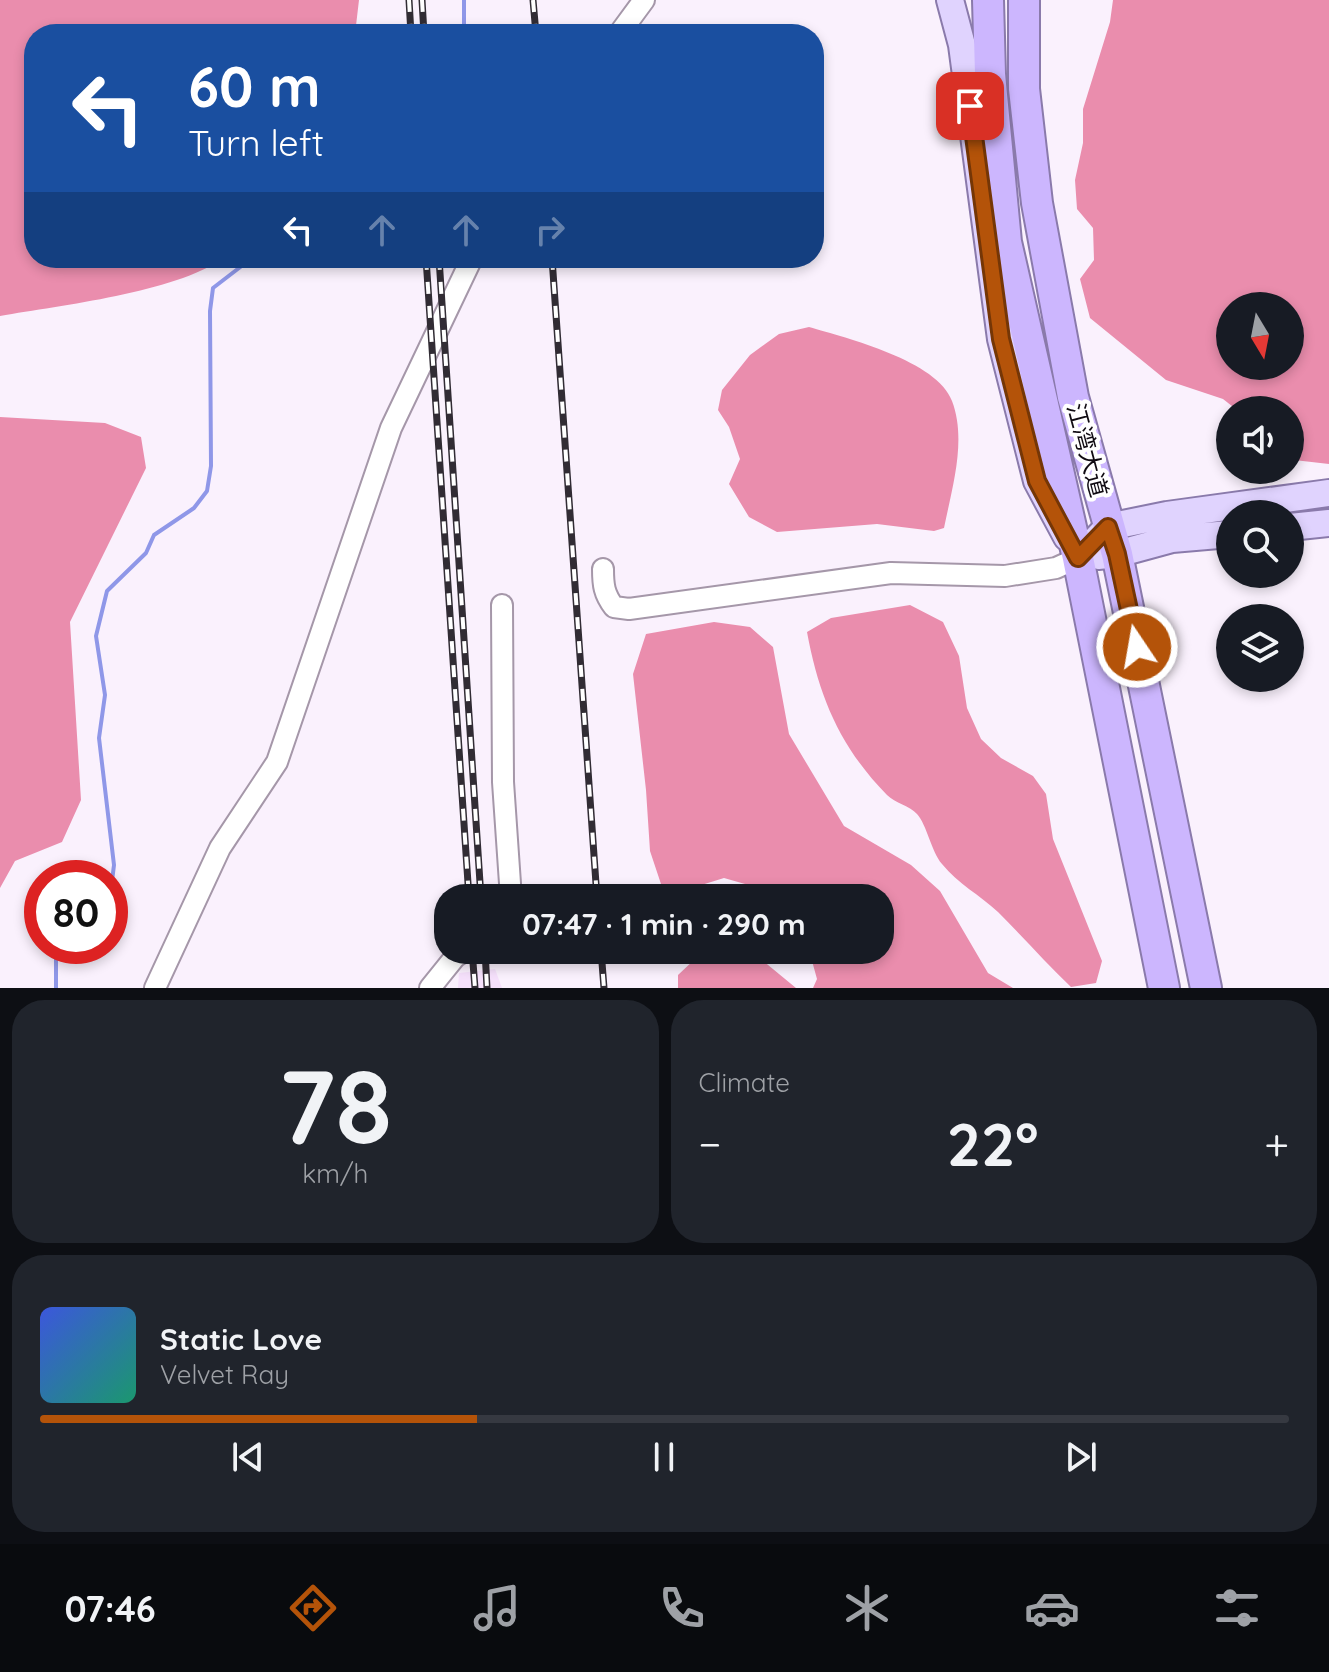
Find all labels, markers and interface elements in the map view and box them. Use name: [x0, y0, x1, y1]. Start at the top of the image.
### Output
text: 60 m: [188, 51, 321, 121]
icon: left: [56, 56, 160, 160]
pin: [936, 72, 1004, 140]
icon: arrive: [948, 84, 992, 128]
text: Turn left: [188, 120, 324, 165]
icon: left: [276, 208, 320, 252]
icon: ahead: [360, 208, 404, 252]
icon: ahead: [444, 208, 488, 252]
icon: right: [528, 208, 572, 252]
north arrow: [1216, 292, 1304, 380]
map controls: [1216, 292, 1304, 692]
button: sound: [1216, 396, 1304, 484]
street label: 江湾大道: [1061, 400, 1115, 500]
button: search: [1216, 500, 1304, 588]
button: layers: [1216, 604, 1304, 692]
position arrow: [1095, 605, 1179, 689]
speed limit sign: 80: [24, 860, 128, 964]
text: 07:47 · 1 min · 290 m: [522, 905, 806, 943]
text: 78: [278, 1040, 392, 1170]
text: Climate: [699, 1066, 790, 1099]
text: 22°: [947, 1106, 1039, 1181]
text: −: [699, 1116, 721, 1171]
text: +: [1264, 1116, 1289, 1171]
text: km/h: [302, 1157, 368, 1190]
text: Static Love: [160, 1320, 322, 1358]
text: Velvet Ray: [160, 1358, 289, 1391]
icon: previous: [226, 1435, 270, 1479]
icon: pause: [642, 1435, 686, 1479]
icon: next: [1059, 1435, 1103, 1479]
icon: directions: [285, 1580, 341, 1636]
icon: music: [469, 1580, 525, 1636]
icon: phone: [654, 1580, 710, 1636]
icon: climate: [839, 1580, 895, 1636]
icon: car: [1024, 1580, 1080, 1636]
icon: filters: [1209, 1580, 1265, 1636]
text: 07:46: [64, 1586, 156, 1631]

